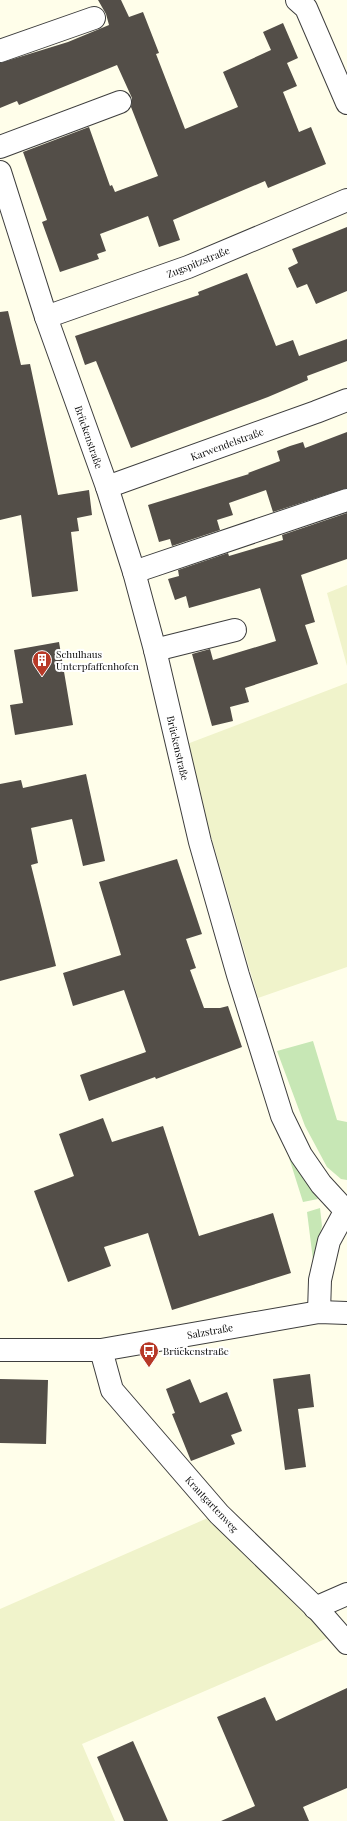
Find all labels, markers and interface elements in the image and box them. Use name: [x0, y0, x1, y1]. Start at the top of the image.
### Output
street label: Zugspitzstraße: [164, 243, 232, 281]
street label: Brückenstraße: [72, 404, 106, 470]
street label: Karwendelstraße: [189, 424, 265, 464]
place label: Schulhaus Unterpfaffenhofen: [56, 647, 139, 673]
building icon: Schulhaus Unterpfaffenhofen: [31, 649, 53, 677]
street label: Brückenstraße: [164, 714, 192, 782]
street label: Salzstraße: [186, 1320, 234, 1342]
bus stop icon: Brückenstraße: [138, 1340, 160, 1368]
place label: Brückenstraße: [163, 1344, 229, 1358]
street label: Krautgartenweg: [182, 1473, 242, 1536]

